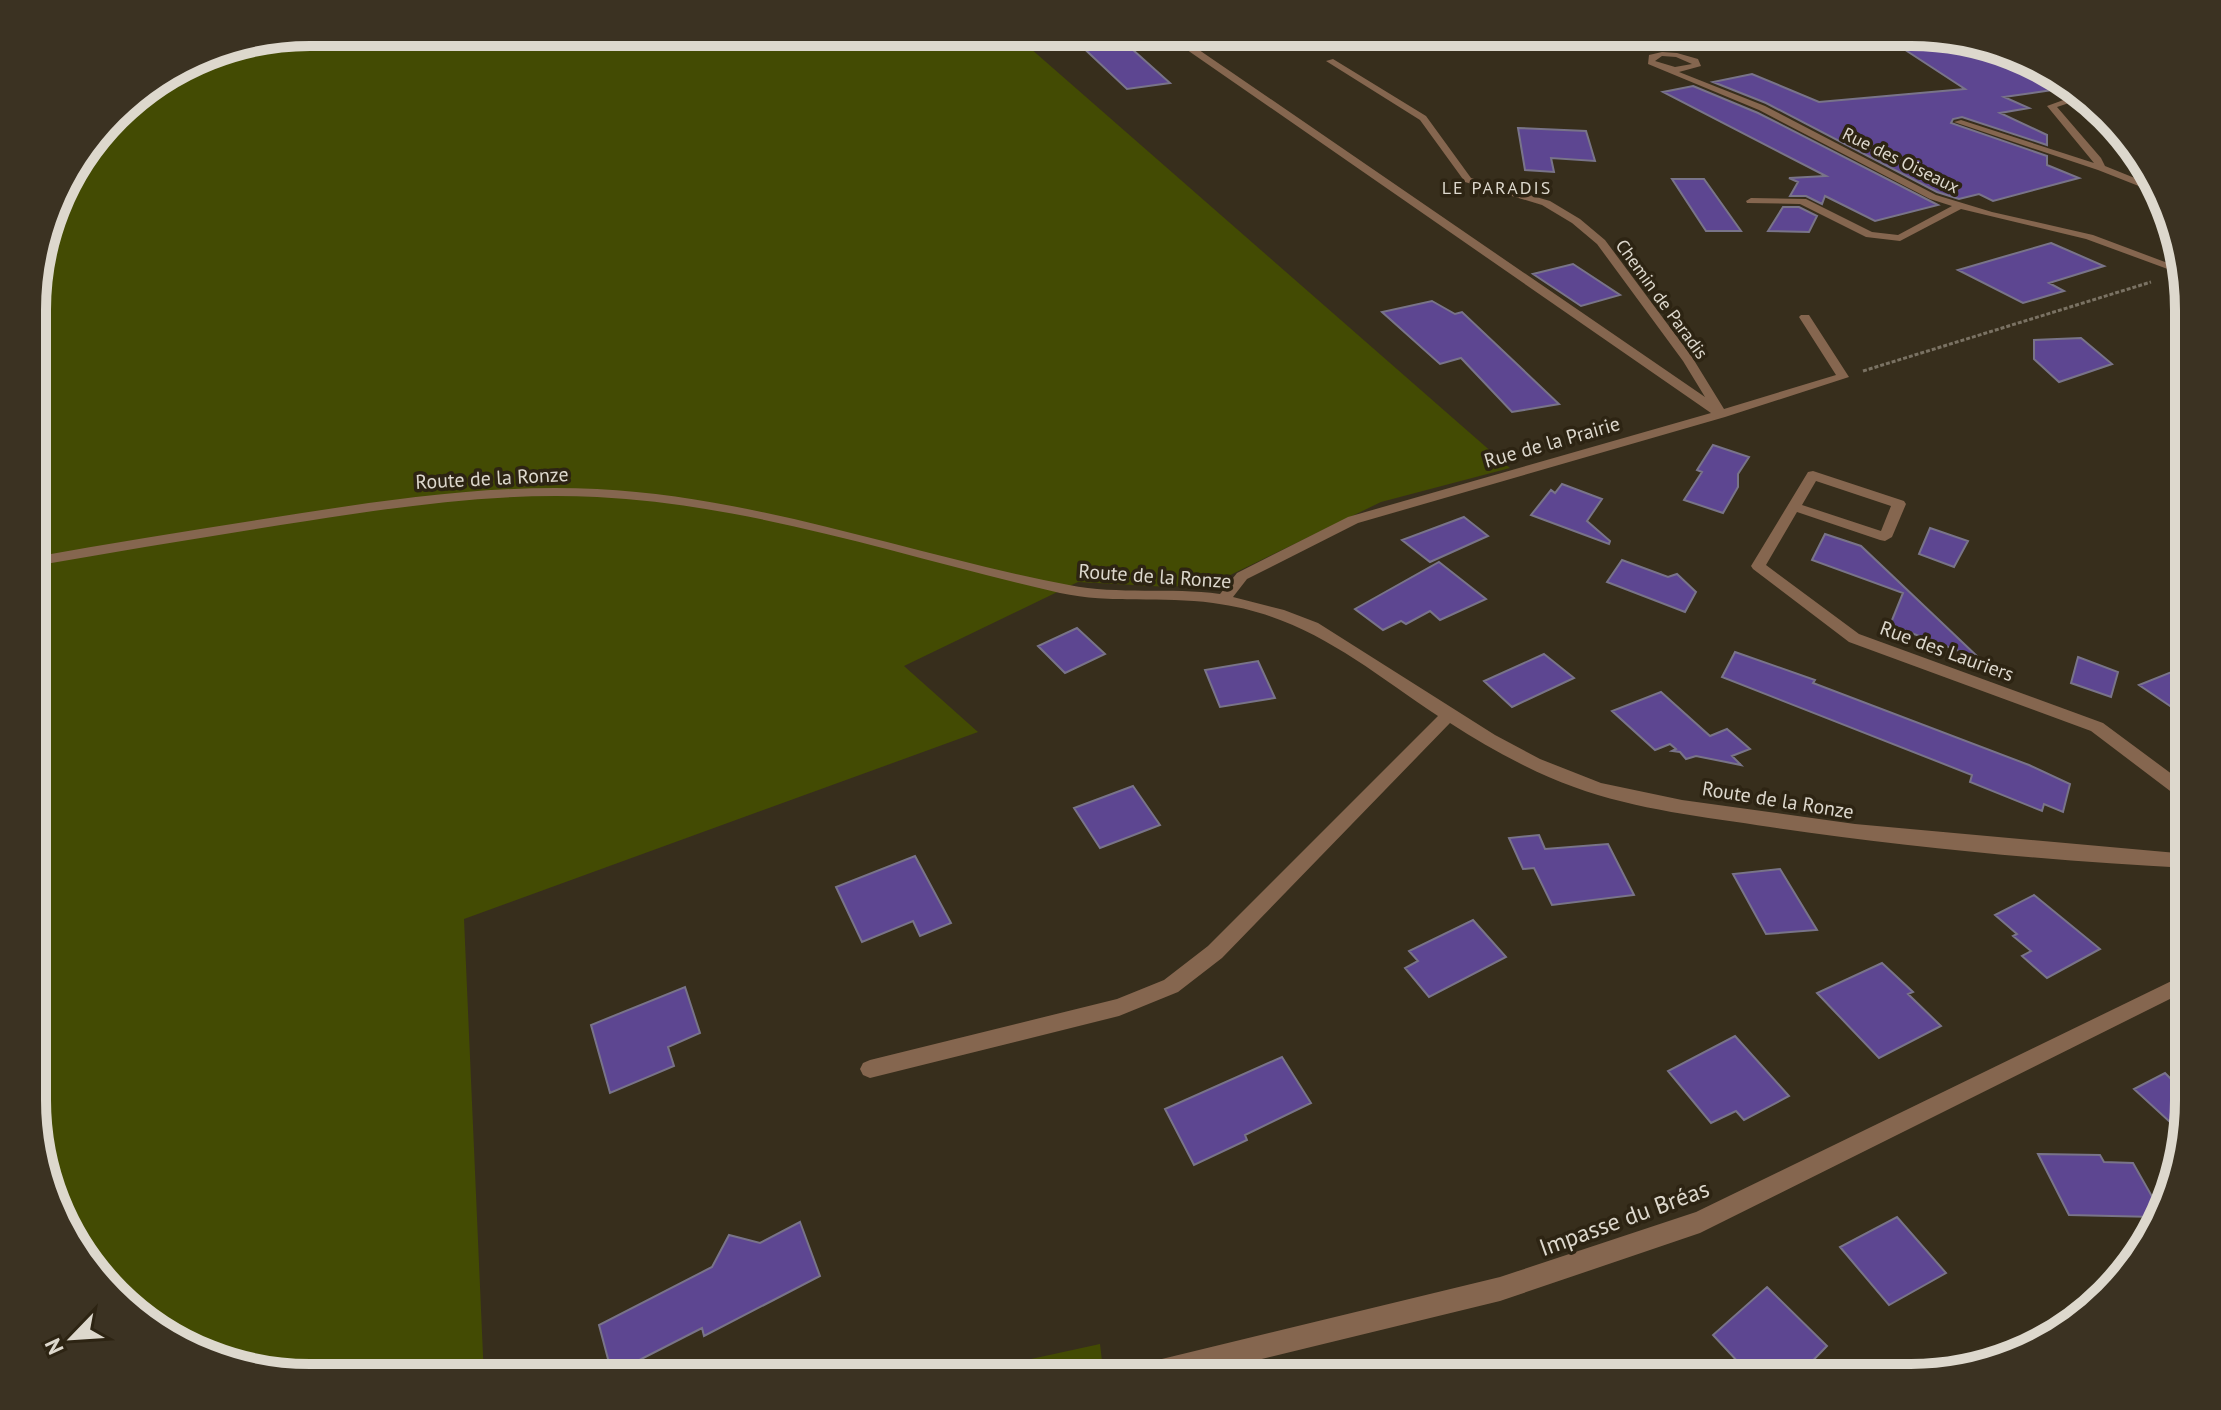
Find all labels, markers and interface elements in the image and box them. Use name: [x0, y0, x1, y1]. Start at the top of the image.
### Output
street label: Rue des Oiseaux: [1839, 122, 1963, 198]
district label: LE PARADIS: [1442, 176, 1552, 199]
street label: Chemin de Paradis: [1611, 235, 1713, 363]
street label: Rue de la Prairie: [1481, 410, 1623, 474]
street label: Route de la Ronze: [415, 461, 569, 495]
street label: Route de la Ronze: [1078, 558, 1232, 594]
street label: Rue des Lauriers: [1876, 615, 2018, 687]
street label: Route de la Ronze: [1700, 775, 1856, 825]
street label: Impasse du Bréas: [1535, 1173, 1713, 1263]
north arrow: [32, 1298, 112, 1378]
text: N: [38, 1334, 70, 1359]

